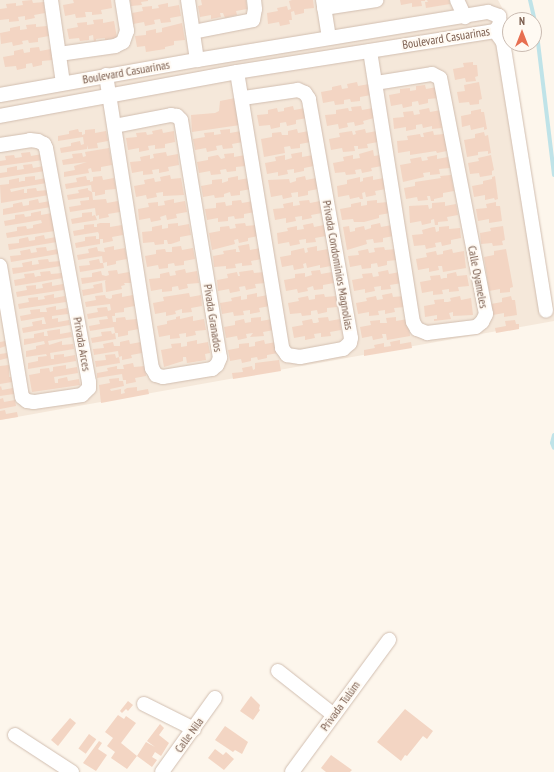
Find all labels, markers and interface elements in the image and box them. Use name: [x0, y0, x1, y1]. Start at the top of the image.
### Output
north arrow: [502, 12, 542, 52]
text: N: [519, 14, 525, 28]
street label: Boulevard Casuarinas: [401, 24, 491, 52]
street label: Boulevard Casuarinas: [81, 57, 171, 87]
street label: Privada Condominios Magnolias: [320, 199, 356, 331]
street label: Calle Oyameles: [465, 244, 491, 310]
street label: Pivada Granados: [201, 283, 225, 353]
street label: Privada Arces: [70, 316, 94, 372]
street label: Privada Tulúm: [317, 678, 363, 734]
street label: Calle Nila: [171, 715, 207, 755]

